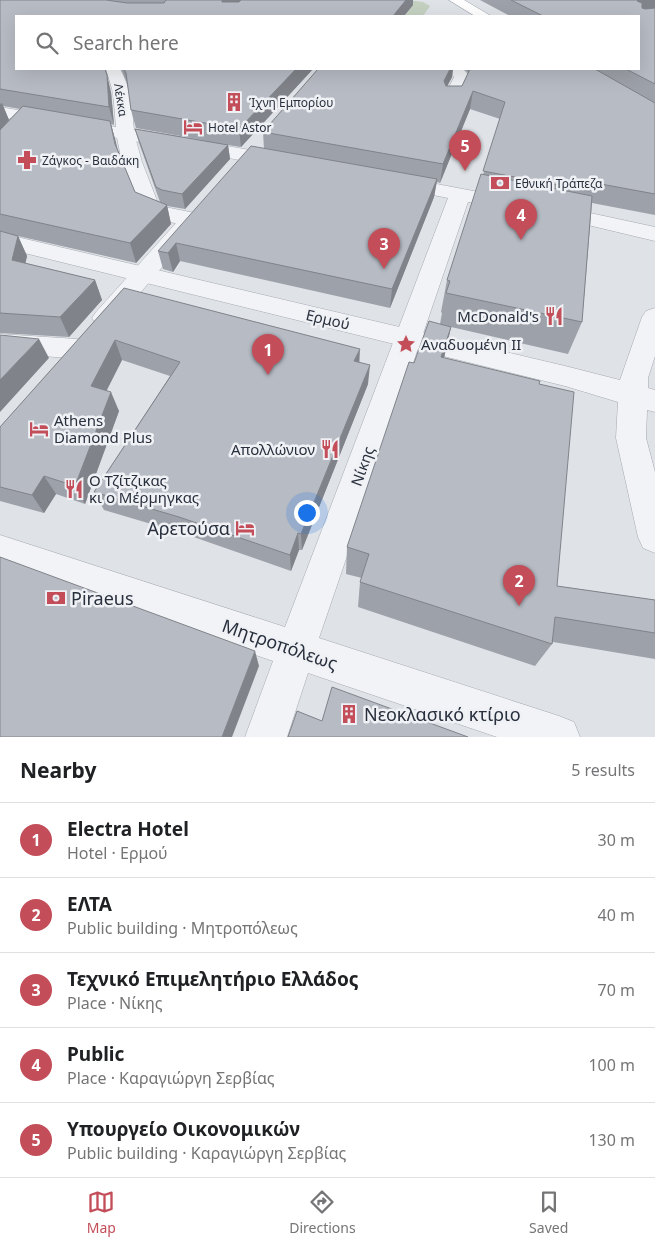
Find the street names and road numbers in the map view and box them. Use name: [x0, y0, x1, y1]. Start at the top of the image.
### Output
street label: Λέκκα: [110, 82, 132, 118]
street label: Ερμού: [304, 304, 352, 334]
street label: Νίκης: [346, 443, 378, 489]
street label: Μητροπόλεως: [219, 613, 341, 675]

